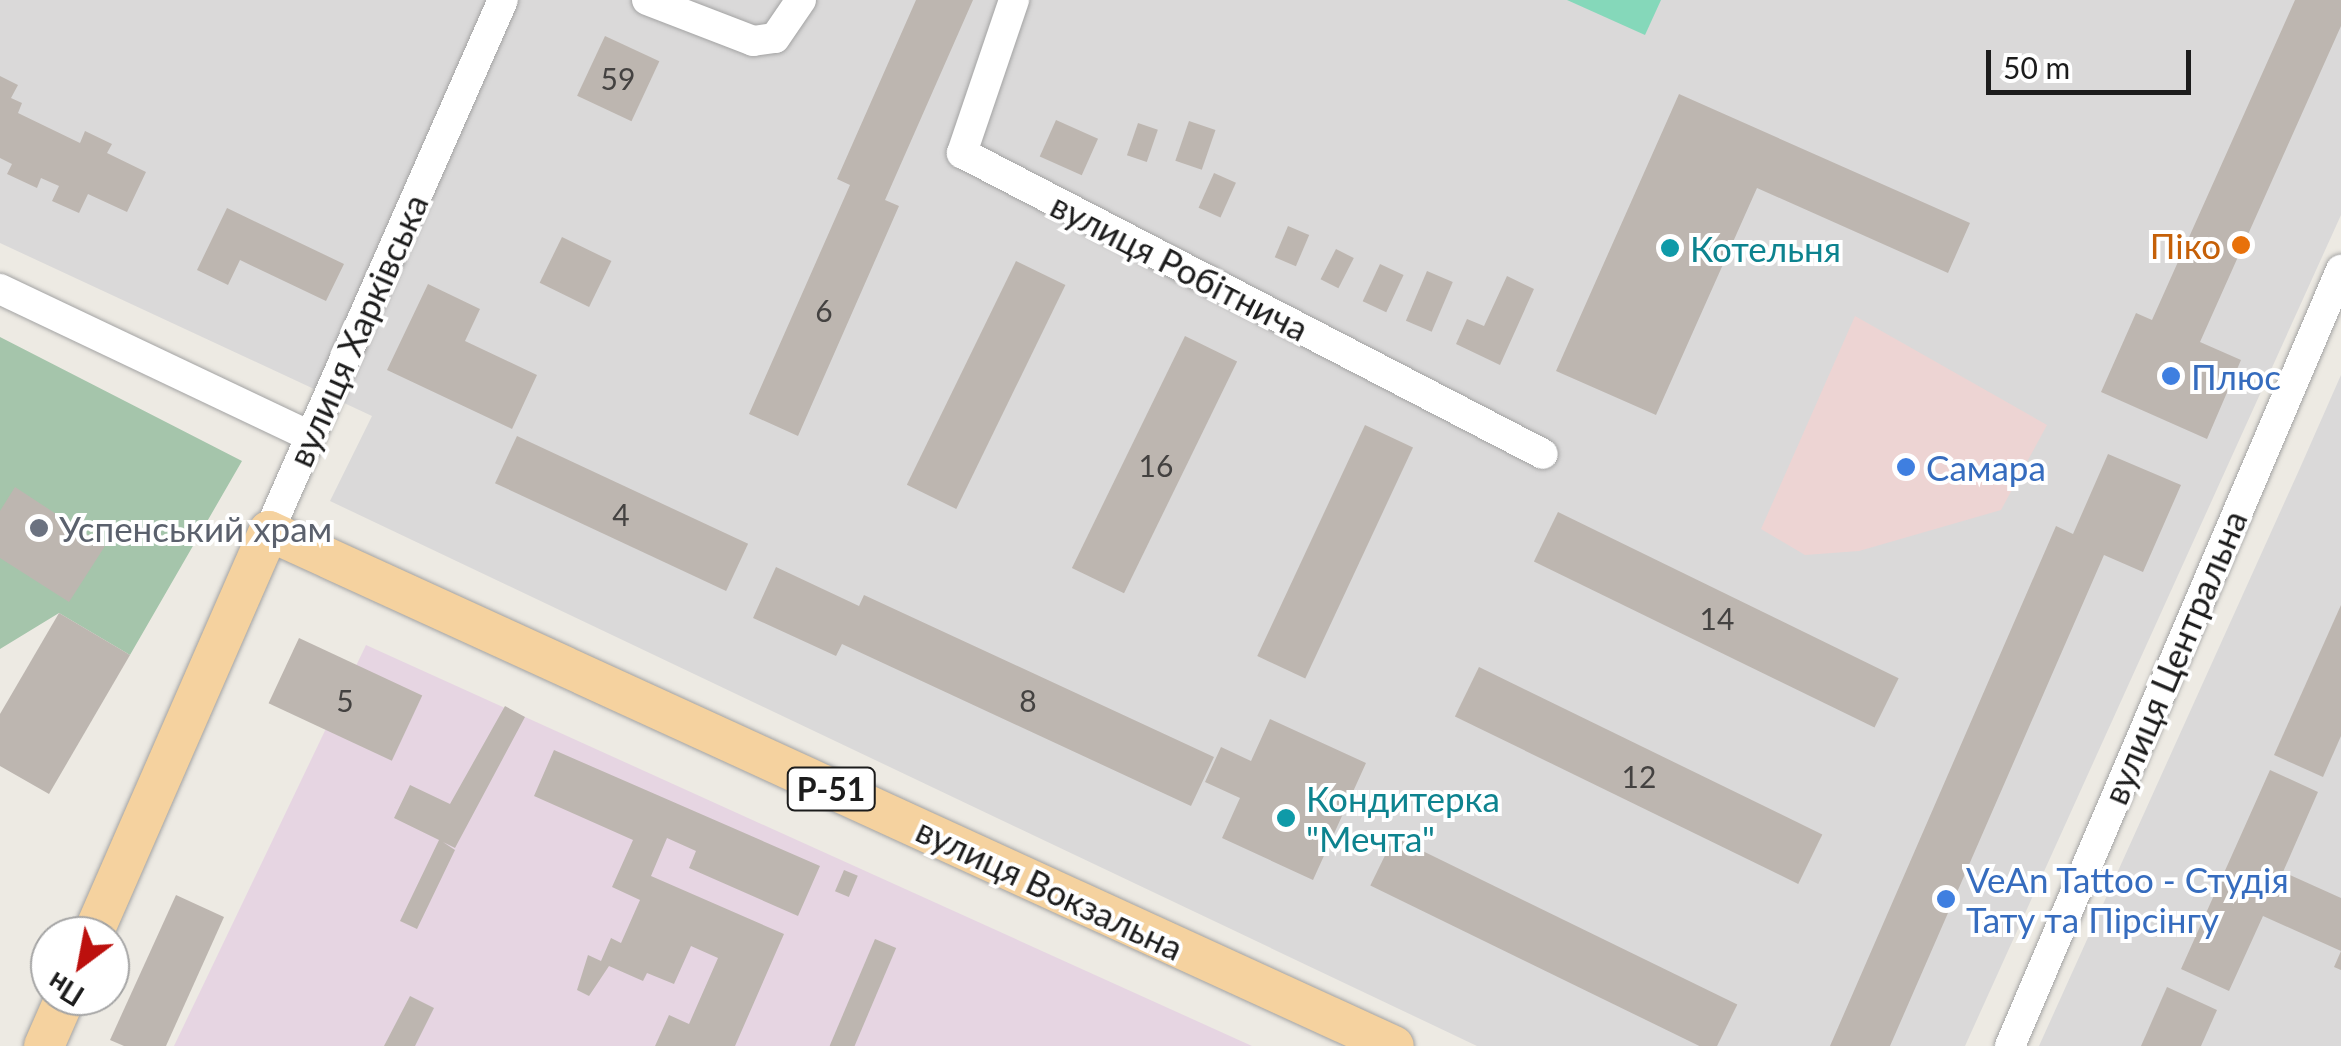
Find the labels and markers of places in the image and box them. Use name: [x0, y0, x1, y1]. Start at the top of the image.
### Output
place label: Піко: [2150, 224, 2221, 266]
place label: Котельня: [1690, 227, 1841, 269]
marker: Піко: [2230, 234, 2252, 256]
marker: Котельня: [1659, 237, 1681, 259]
place label: Плюс: [2191, 355, 2281, 397]
marker: Плюс: [2160, 365, 2182, 387]
place label: Самара: [1926, 446, 2046, 488]
marker: Самара: [1895, 456, 1917, 478]
place label: Успенський храм: [59, 507, 332, 549]
marker: Успенський храм: [28, 517, 50, 539]
place label: Кондитерка "Мечта": [1306, 777, 1500, 859]
marker: Кондитерка "Мечта": [1275, 807, 1297, 829]
place label: VeAn Tattoo - Студія Тату та Пірсінгу: [1966, 858, 2290, 940]
marker: VeAn Tattoo - Студія Тату та Пірсінгу: [1935, 888, 1957, 910]

